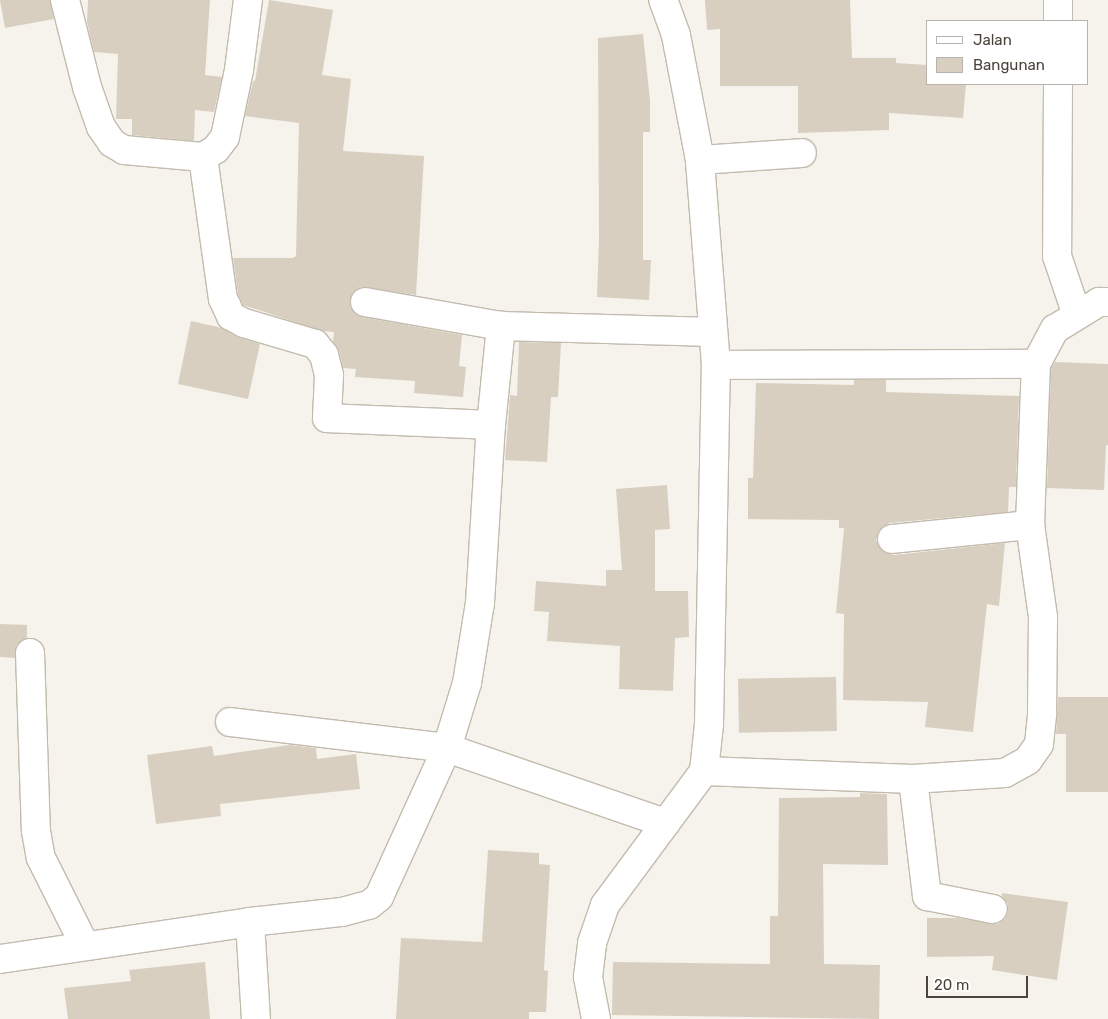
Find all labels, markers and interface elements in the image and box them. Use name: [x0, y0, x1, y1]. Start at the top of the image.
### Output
legend: [926, 20, 1088, 85]
text: Jalan: [973, 31, 1012, 49]
text: Bangunan: [973, 56, 1045, 74]
scale bar: [928, 966, 1030, 998]
text: 20 m: [934, 976, 969, 994]

